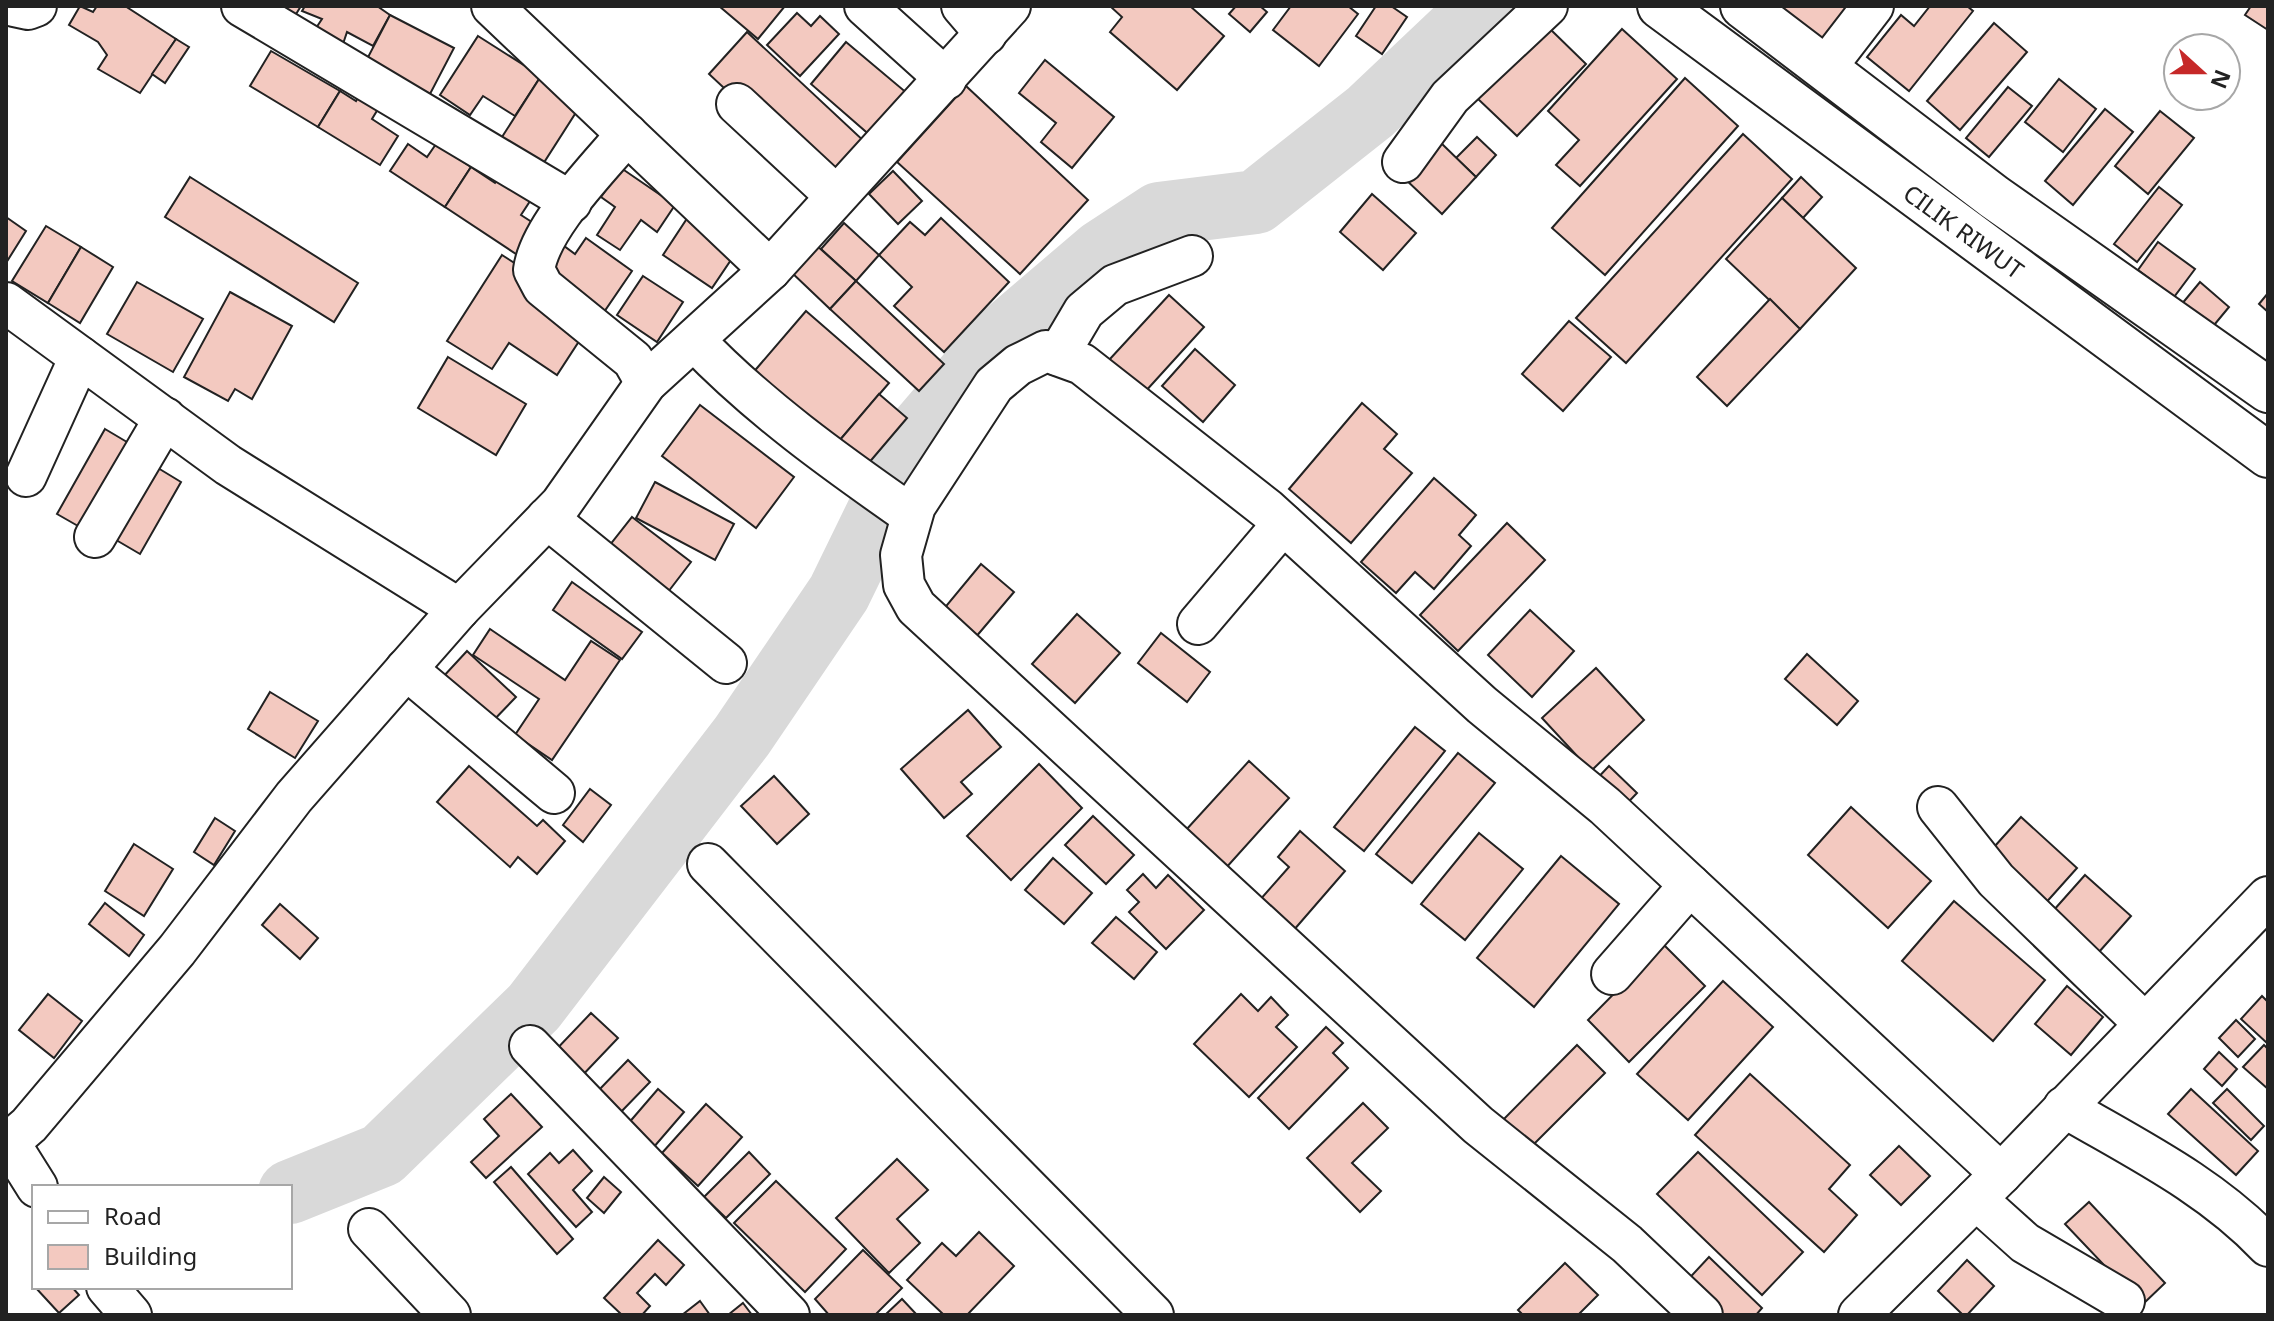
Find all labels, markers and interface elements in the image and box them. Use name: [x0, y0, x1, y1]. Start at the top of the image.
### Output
north arrow: [2162, 32, 2242, 112]
text: N: [2204, 66, 2239, 93]
street label: CILIK RIWUT: [1897, 176, 2031, 286]
legend: [32, 1185, 292, 1289]
text: Road: [104, 1199, 162, 1232]
text: Building: [104, 1239, 197, 1272]

